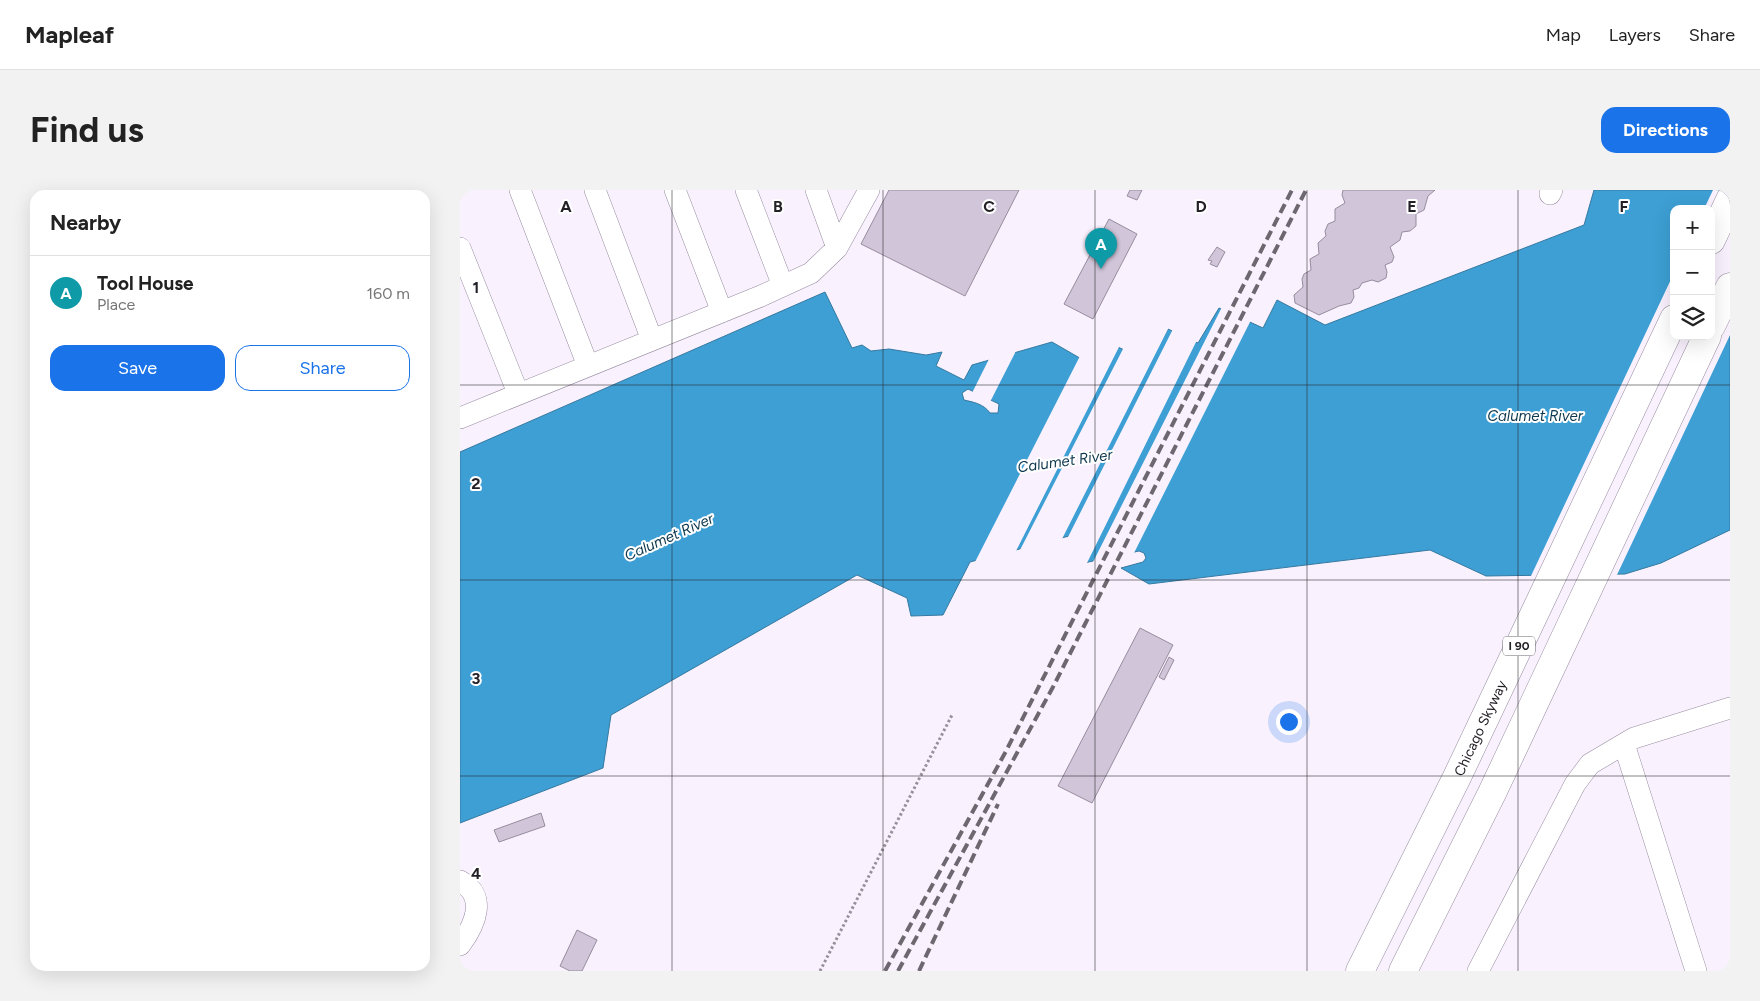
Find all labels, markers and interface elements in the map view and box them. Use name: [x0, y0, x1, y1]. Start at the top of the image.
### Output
text: Mapleaf: [25, 20, 114, 49]
text: Map: [1546, 24, 1581, 46]
text: Layers: [1609, 24, 1661, 46]
text: Share: [1689, 24, 1735, 46]
button: Directions: [1601, 107, 1730, 153]
text: Find us: [30, 109, 144, 151]
text: A: [560, 197, 572, 216]
text: B: [773, 197, 783, 216]
text: C: [983, 197, 995, 216]
text: D: [1195, 197, 1207, 216]
text: E: [1407, 197, 1417, 216]
text: F: [1620, 197, 1629, 216]
map controls: [1670, 205, 1715, 340]
button: +: [1670, 205, 1715, 250]
text: Nearby: [50, 210, 121, 235]
pin: A: [1085, 228, 1117, 269]
button: −: [1670, 250, 1715, 295]
text: Tool House: [97, 272, 194, 295]
text: 1: [473, 278, 479, 297]
text: A: [60, 284, 72, 303]
text: 160 m: [367, 284, 410, 303]
text: Place: [97, 295, 135, 314]
button: layers: [1670, 295, 1715, 340]
button: Save: [50, 345, 225, 391]
button: Share: [235, 345, 410, 391]
water label: Calumet River: [1487, 407, 1584, 425]
water label: Calumet River: [1016, 445, 1114, 477]
text: 2: [471, 474, 481, 493]
water label: Calumet River: [622, 509, 717, 565]
road number: I 90: [1503, 636, 1535, 656]
text: 3: [472, 669, 481, 688]
street label: Chicago Skyway: [1451, 677, 1511, 779]
your location: [1276, 709, 1302, 735]
text: 4: [471, 864, 481, 883]

